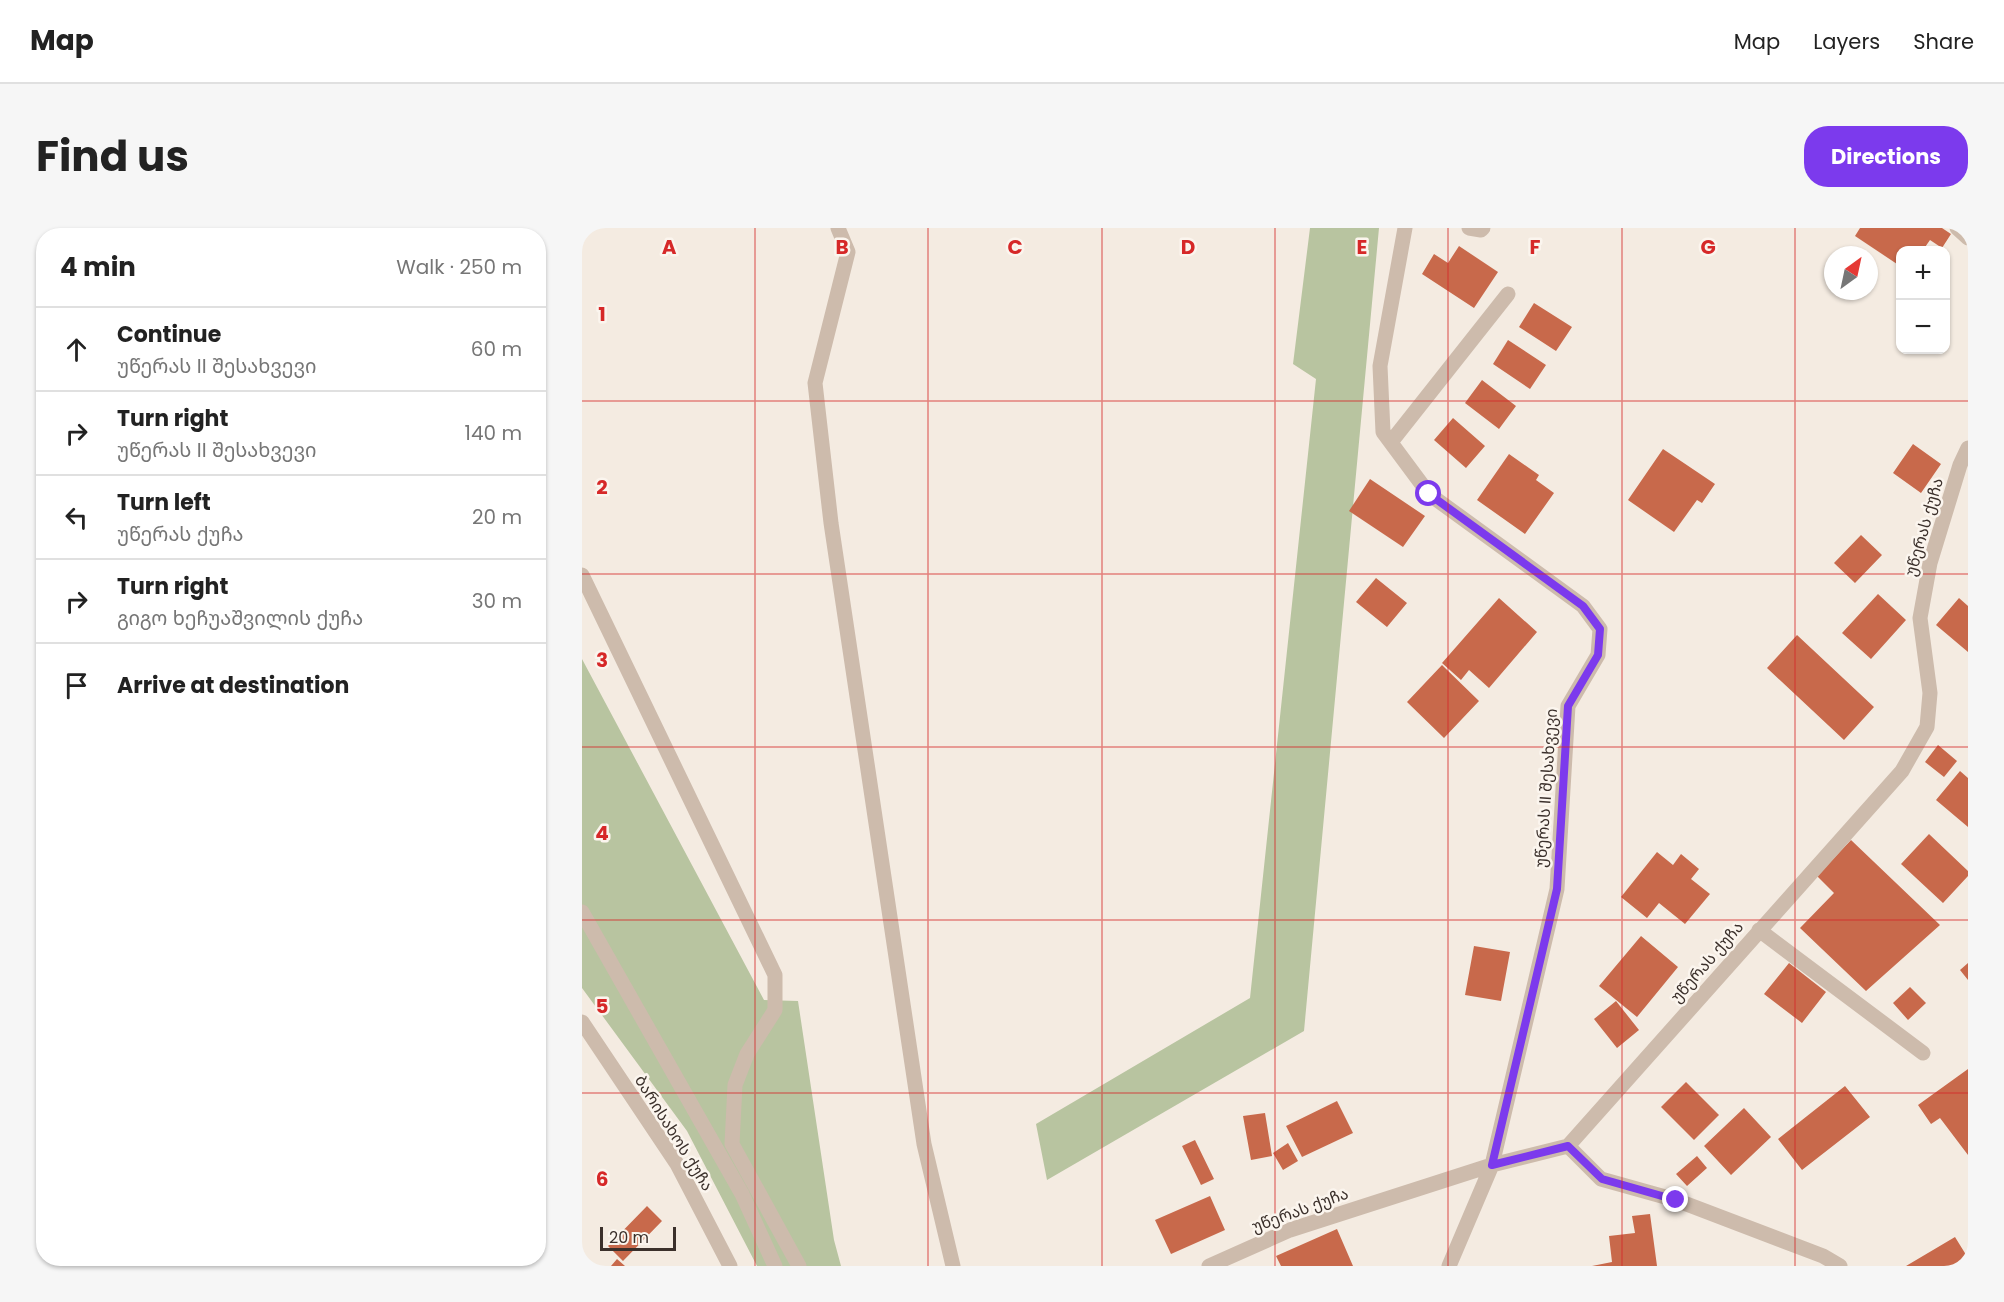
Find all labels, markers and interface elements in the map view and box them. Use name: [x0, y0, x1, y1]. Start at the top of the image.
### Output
text: Map: [30, 21, 94, 60]
text: Map: [1734, 27, 1780, 56]
text: Layers: [1813, 27, 1880, 56]
text: Share: [1913, 27, 1974, 56]
button: Directions: [1804, 126, 1968, 187]
text: Find us: [36, 127, 189, 186]
text: A: [662, 233, 677, 261]
text: B: [835, 233, 849, 261]
text: C: [1007, 233, 1023, 261]
text: D: [1181, 233, 1195, 261]
text: E: [1357, 233, 1367, 261]
text: F: [1530, 233, 1541, 261]
text: G: [1700, 233, 1716, 261]
north arrow: [1824, 246, 1878, 300]
map controls: [1896, 246, 1950, 354]
button: +: [1896, 246, 1950, 300]
text: 4 min: [60, 249, 136, 285]
text: Walk · 250 m: [396, 253, 522, 281]
text: 1: [598, 300, 606, 328]
button: −: [1896, 300, 1950, 354]
text: Continue: [117, 319, 221, 350]
icon: ahead: [60, 333, 93, 366]
text: 60 m: [471, 335, 522, 363]
text: უწერას II შესახვევი: [117, 352, 317, 380]
text: Turn right: [117, 403, 228, 434]
icon: right: [60, 417, 93, 450]
text: 140 m: [465, 419, 522, 447]
text: უწერას II შესახვევი: [117, 436, 317, 464]
text: 2: [596, 473, 608, 501]
street label: უწერას ქუჩა: [1899, 475, 1949, 579]
route start: [1415, 480, 1441, 506]
text: Turn left: [117, 487, 211, 518]
icon: left: [60, 501, 93, 534]
text: 20 m: [472, 503, 522, 531]
text: უწერას ქუჩა: [117, 520, 244, 548]
text: Turn right: [117, 571, 228, 602]
icon: right: [60, 585, 93, 618]
text: 30 m: [472, 587, 522, 615]
text: გიგო ხეჩუაშვილის ქუჩა: [117, 604, 363, 632]
text: 3: [596, 646, 608, 674]
icon: arrive: [60, 669, 93, 702]
text: Arrive at destination: [117, 670, 349, 701]
street label: უწერას II შესახვევი: [1529, 708, 1563, 868]
text: 4: [595, 819, 609, 847]
street label: უწერას ქუჩა: [1665, 916, 1749, 1008]
text: 5: [596, 992, 609, 1020]
street label: ბარისახოს ქუჩა: [629, 1071, 719, 1195]
text: 6: [596, 1165, 608, 1193]
street label: უწერას ქუჩა: [1249, 1182, 1351, 1238]
route end: [1662, 1186, 1688, 1212]
scale bar: [600, 1224, 676, 1252]
text: 20 m: [609, 1226, 649, 1249]

